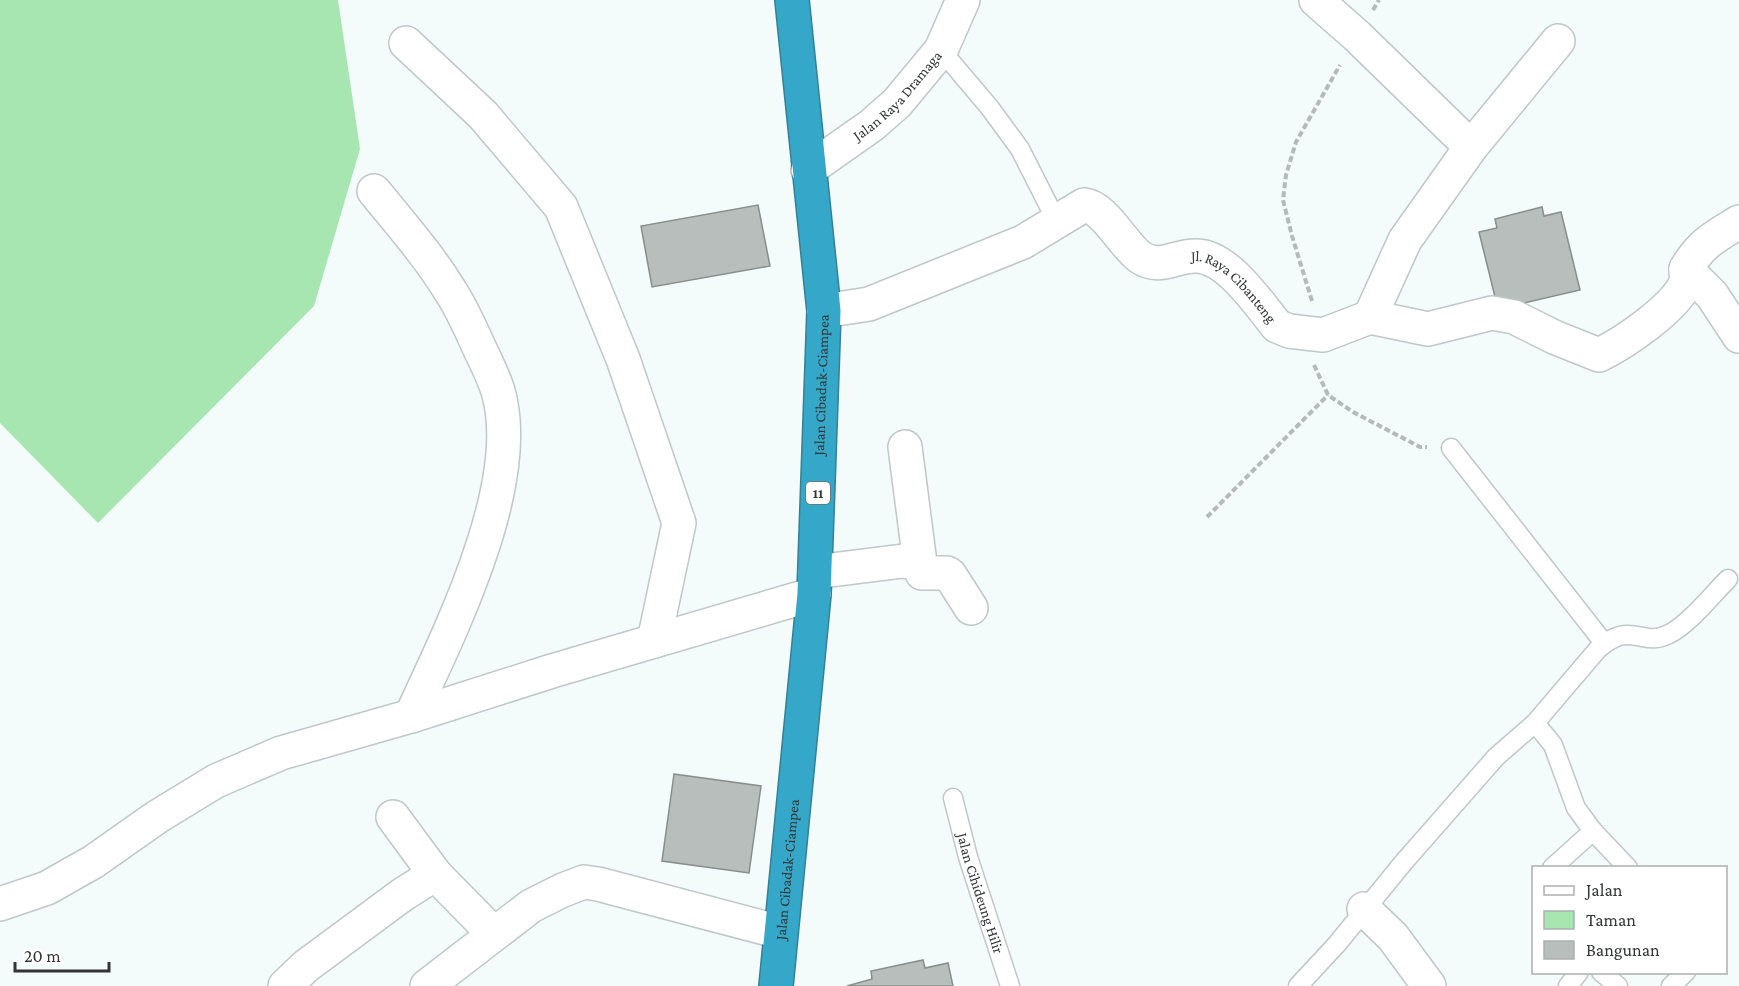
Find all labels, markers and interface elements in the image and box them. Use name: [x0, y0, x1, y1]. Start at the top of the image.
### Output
street label: Jalan Raya Dramaga: [848, 47, 945, 146]
street label: Jl. Raya Cibanteng: [1189, 248, 1279, 327]
street label: Jalan Cibadak-Ciampea: [811, 314, 832, 458]
road number: 11: [806, 482, 830, 504]
street label: Jalan Cibadak-Ciampea: [772, 798, 802, 943]
street label: Jalan Cihideung Hilir: [953, 829, 1007, 956]
legend: [1532, 866, 1727, 974]
text: Jalan: [1584, 880, 1623, 900]
text: Taman: [1586, 910, 1636, 930]
scale bar: [15, 935, 110, 973]
text: Bangunan: [1586, 940, 1660, 960]
text: 20 m: [24, 946, 61, 966]

